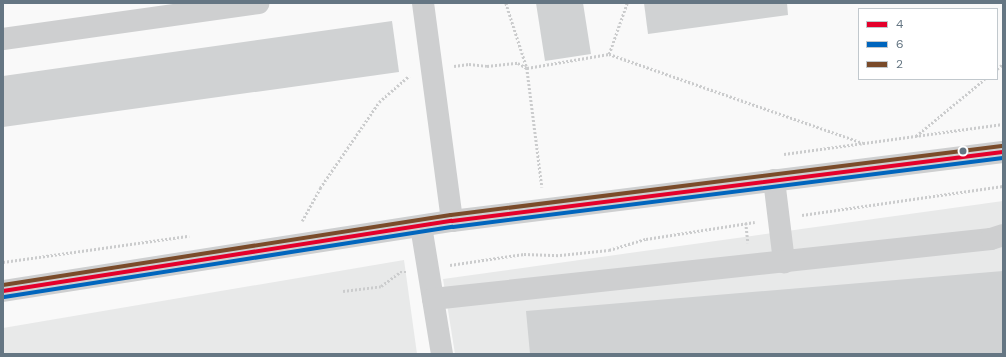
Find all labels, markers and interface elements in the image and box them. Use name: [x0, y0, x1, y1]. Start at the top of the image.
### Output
legend: [858, 8, 998, 80]
text: 4: [896, 16, 903, 32]
text: 6: [896, 36, 904, 52]
text: 2: [896, 56, 903, 72]
unlabelled marker: [958, 146, 968, 156]

